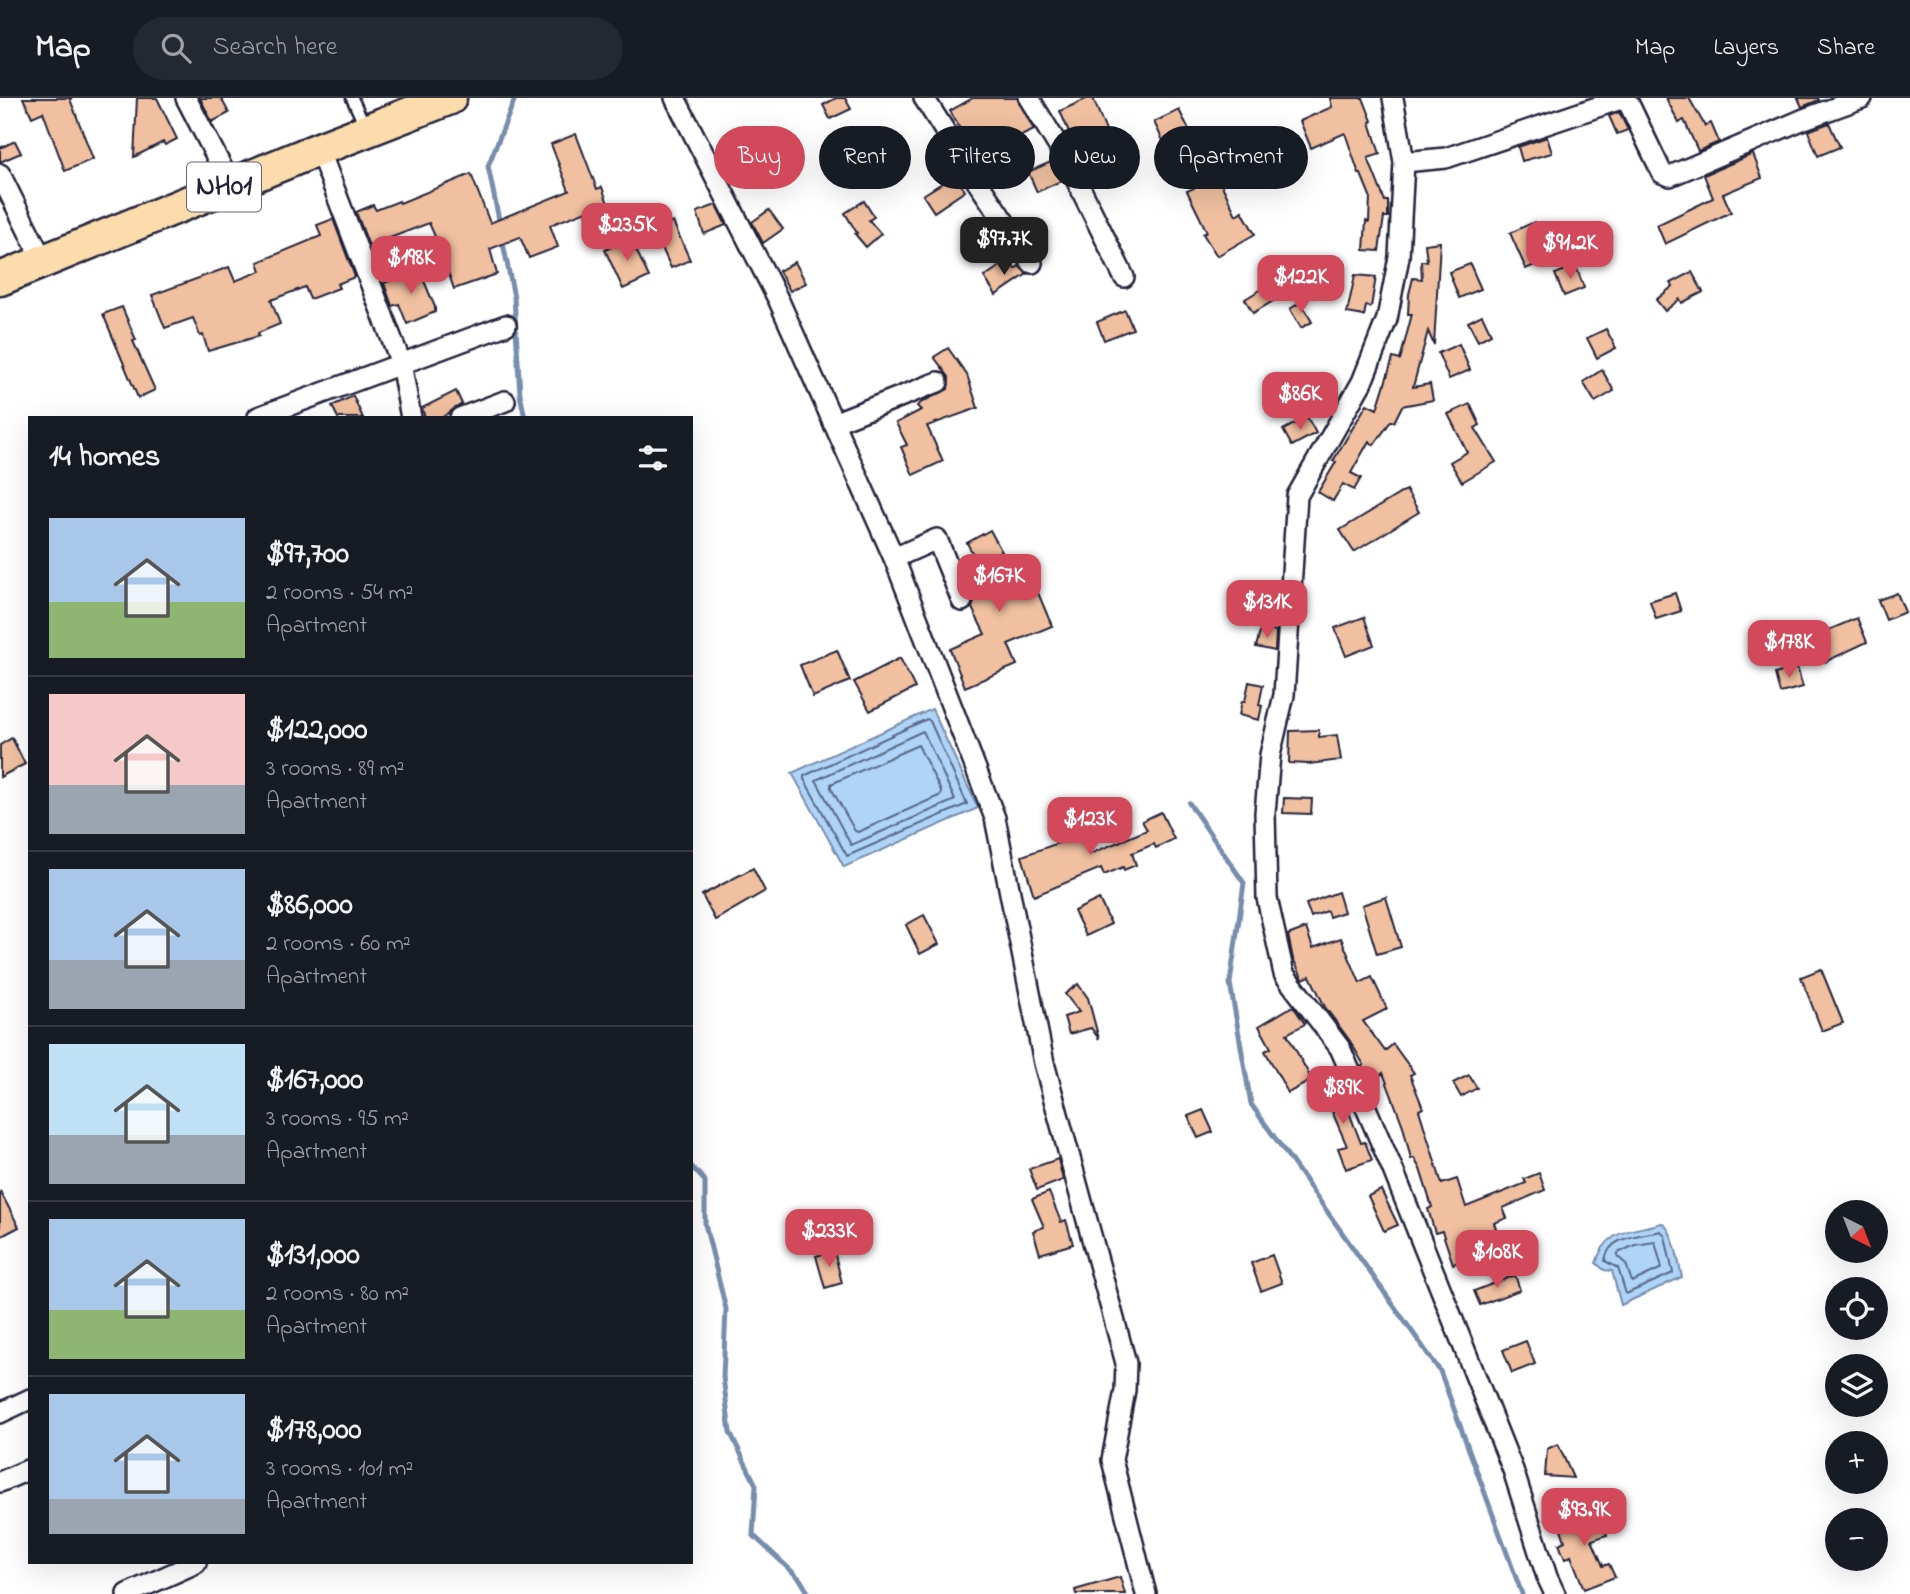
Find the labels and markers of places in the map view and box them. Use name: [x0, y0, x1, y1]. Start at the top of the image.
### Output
pin: $235K: [578, 204, 676, 263]
pin: $97.7K: [947, 218, 1061, 277]
pin: $91.2K: [1513, 222, 1627, 281]
pin: $198K: [362, 236, 460, 296]
pin: $122K: [1252, 256, 1350, 315]
pin: $86K: [1259, 372, 1341, 432]
pin: $167K: [950, 554, 1048, 614]
pin: $131K: [1218, 580, 1316, 640]
pin: $178K: [1740, 620, 1838, 680]
pin: $123K: [1041, 798, 1139, 857]
pin: $89K: [1302, 1066, 1384, 1126]
pin: $233K: [780, 1210, 878, 1269]
pin: $108K: [1448, 1230, 1546, 1290]
pin: $93.9K: [1527, 1488, 1641, 1548]

